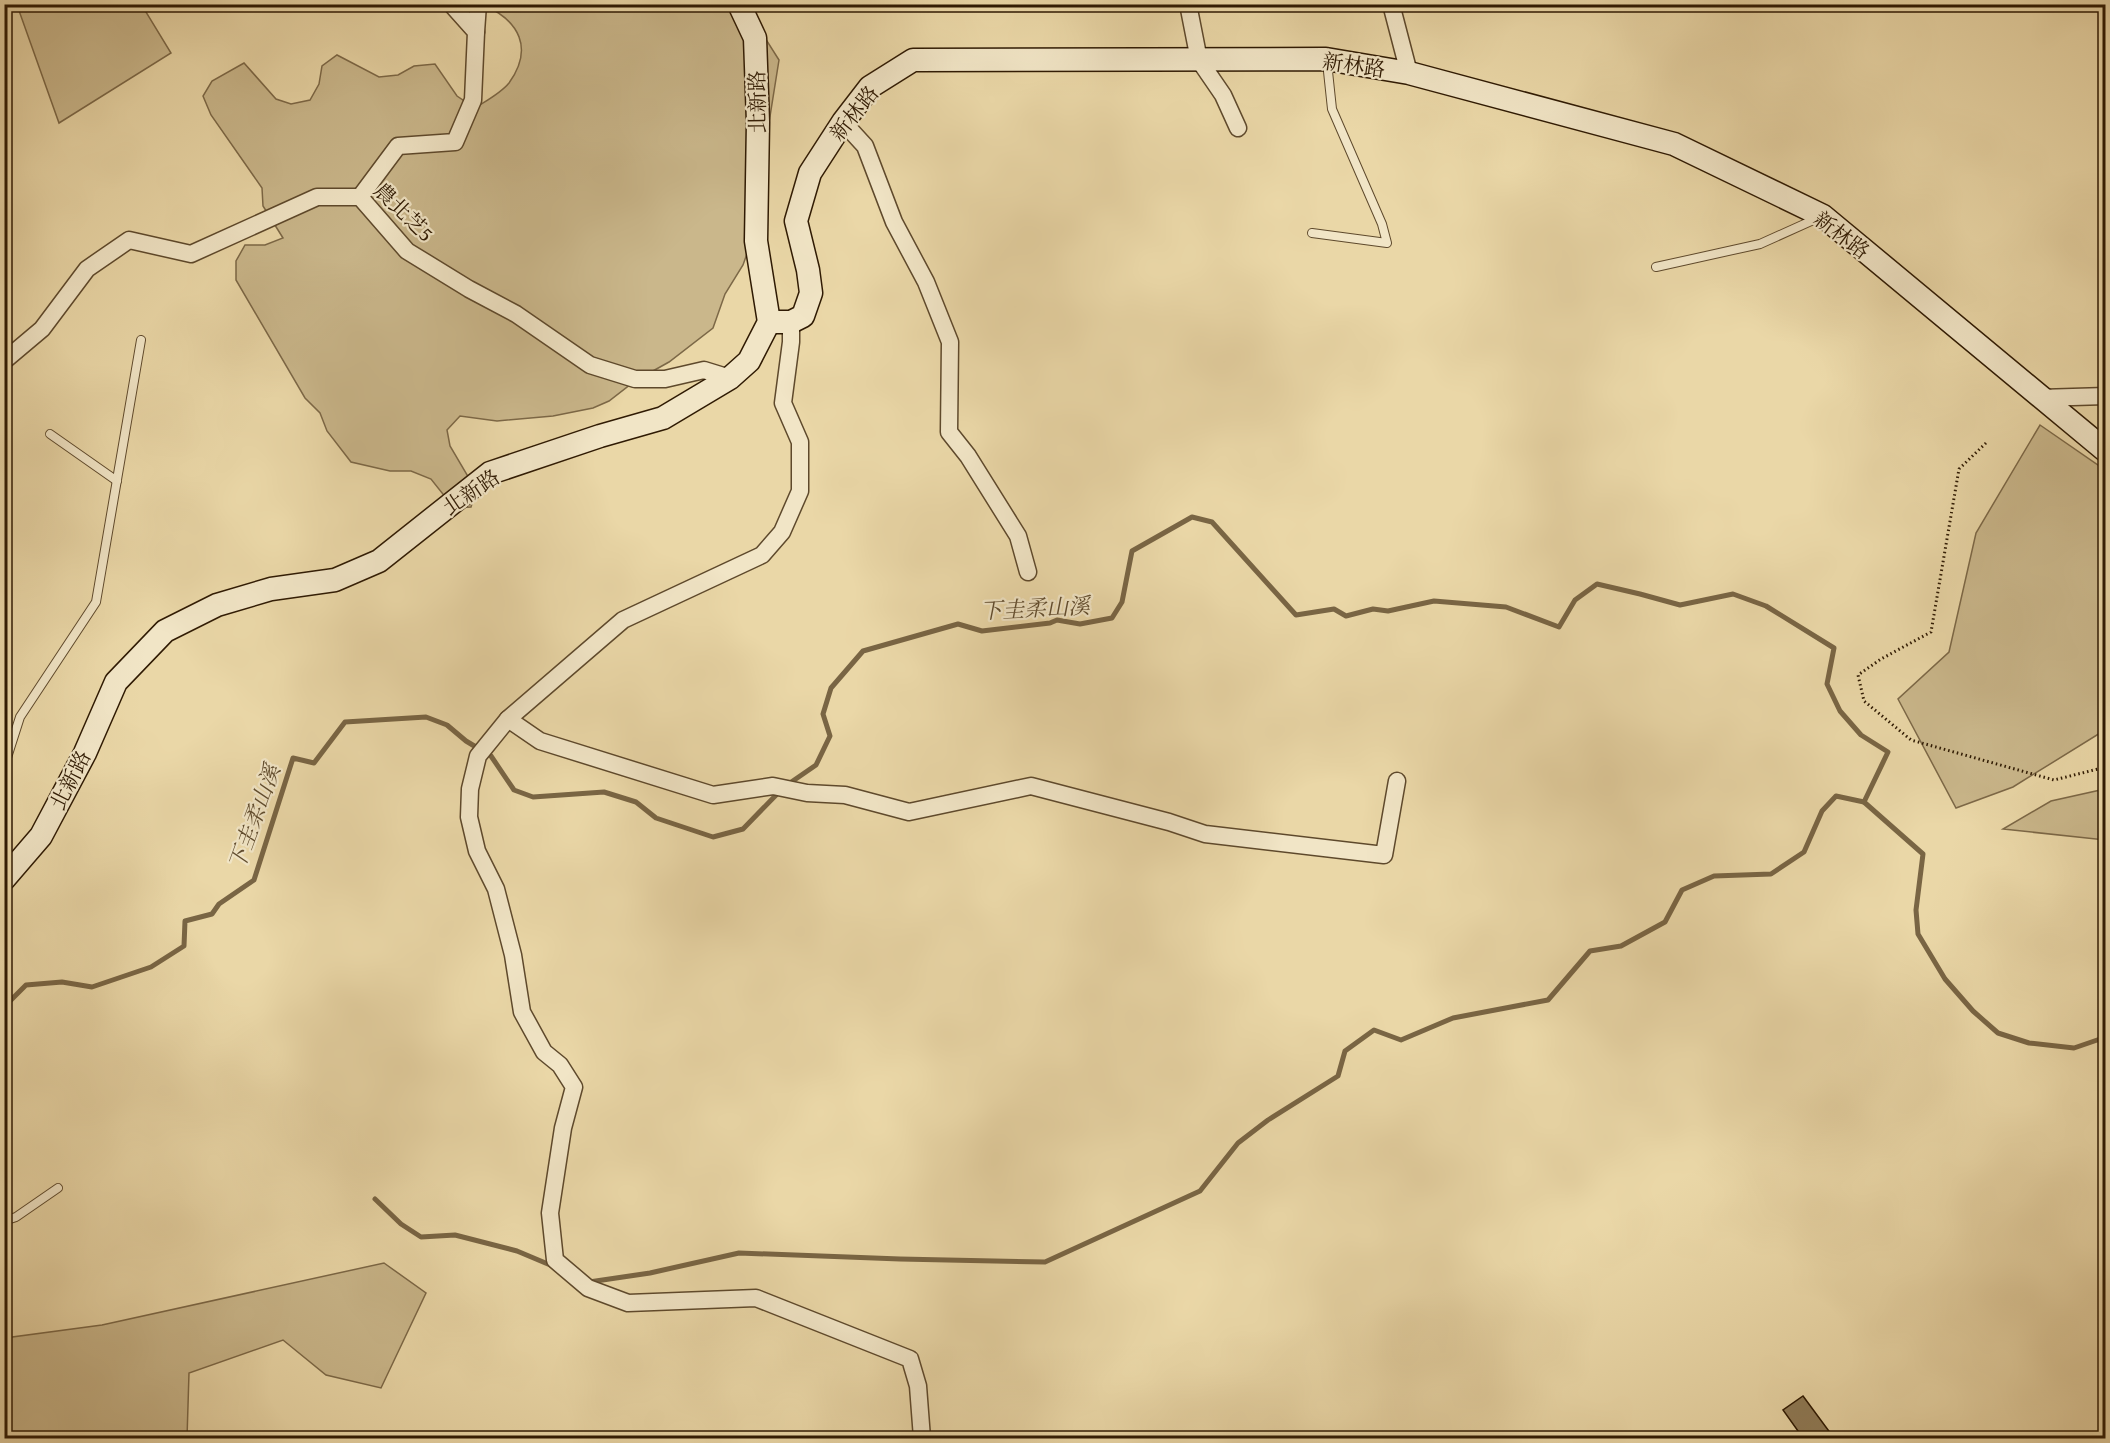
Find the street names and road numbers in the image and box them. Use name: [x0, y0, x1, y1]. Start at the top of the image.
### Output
street label: 新林路: [1321, 45, 1387, 85]
street label: 北新路: [741, 70, 773, 134]
street label: 新林路: [822, 79, 886, 147]
street label: 農北芝5: [367, 175, 441, 249]
street label: 新林路: [1808, 204, 1876, 266]
street label: 北新路: [436, 462, 506, 522]
street label: 北新路: [42, 745, 98, 815]

